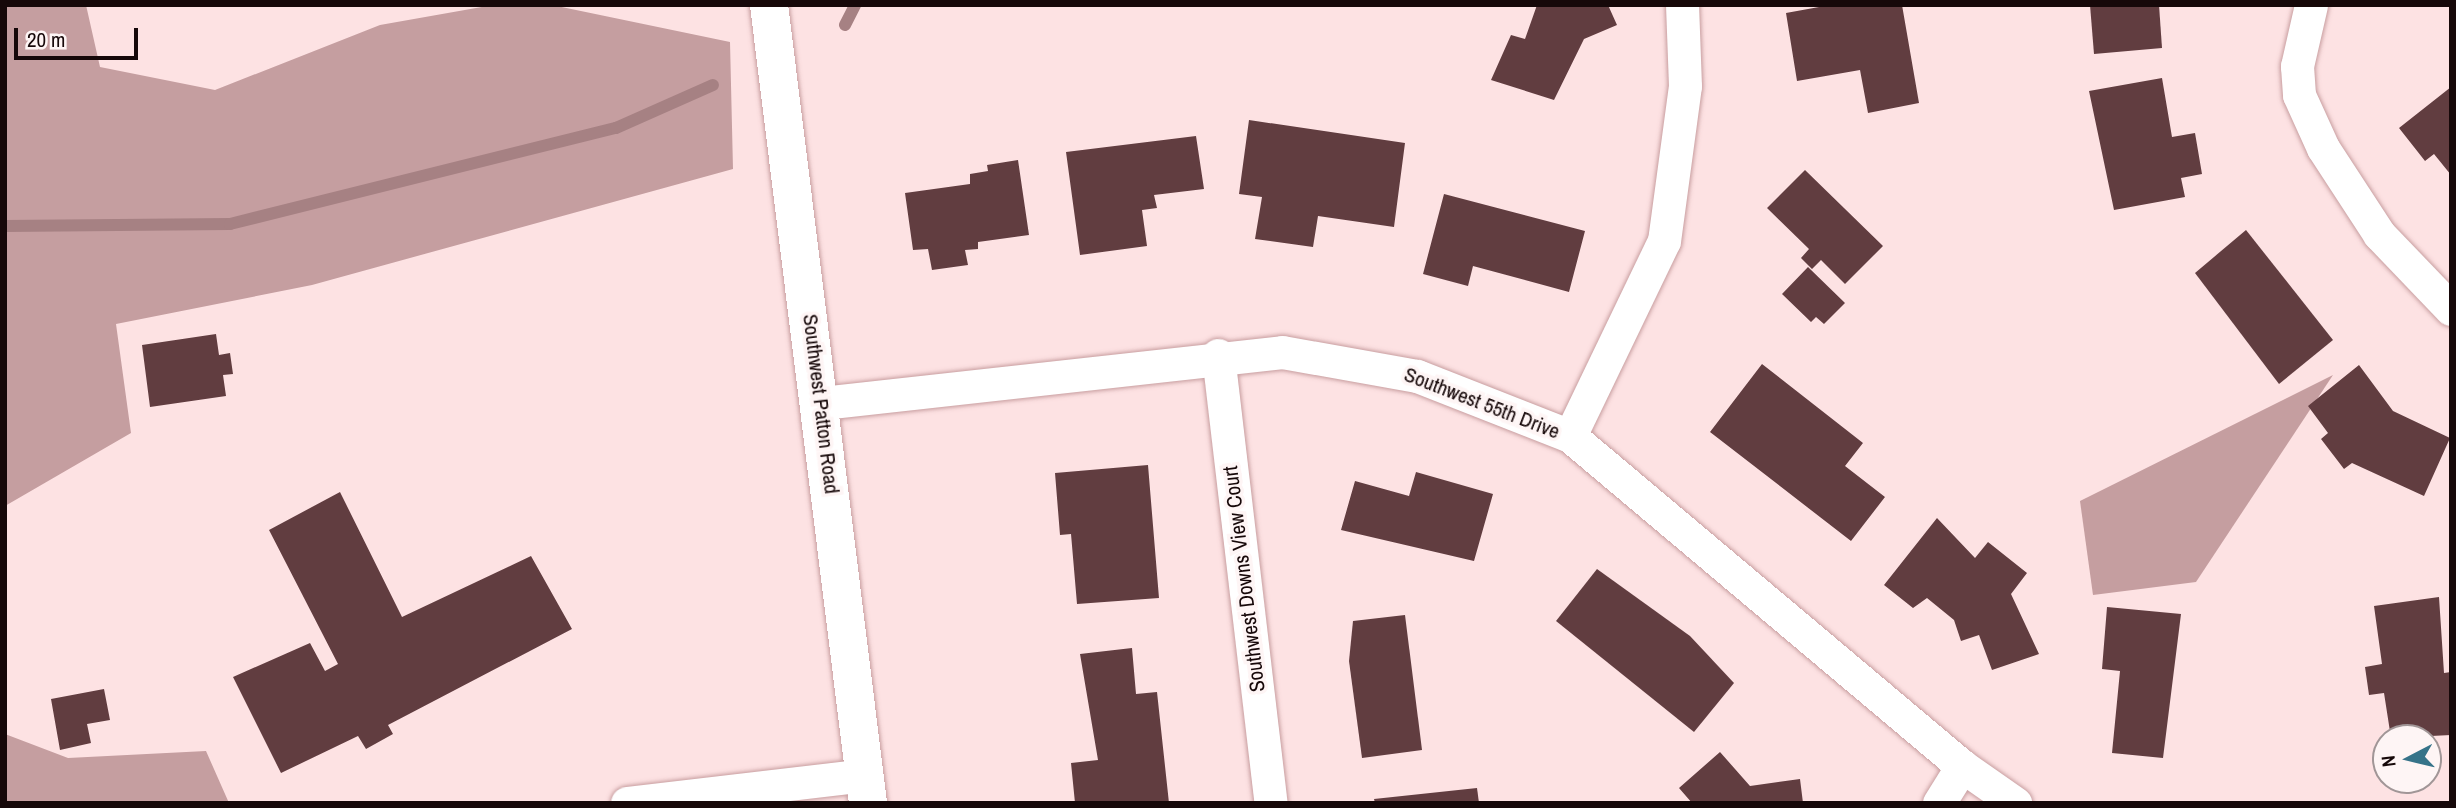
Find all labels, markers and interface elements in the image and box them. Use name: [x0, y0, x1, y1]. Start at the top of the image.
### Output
scale bar: [18, 14, 142, 58]
text: 20 m: [27, 25, 65, 54]
street label: Southwest Patton Road: [797, 313, 845, 495]
street label: Southwest 55th Drive: [1401, 362, 1563, 444]
street label: Southwest Downs View Court: [1218, 465, 1270, 693]
north arrow: [2372, 724, 2442, 794]
text: N: [2375, 754, 2402, 768]

